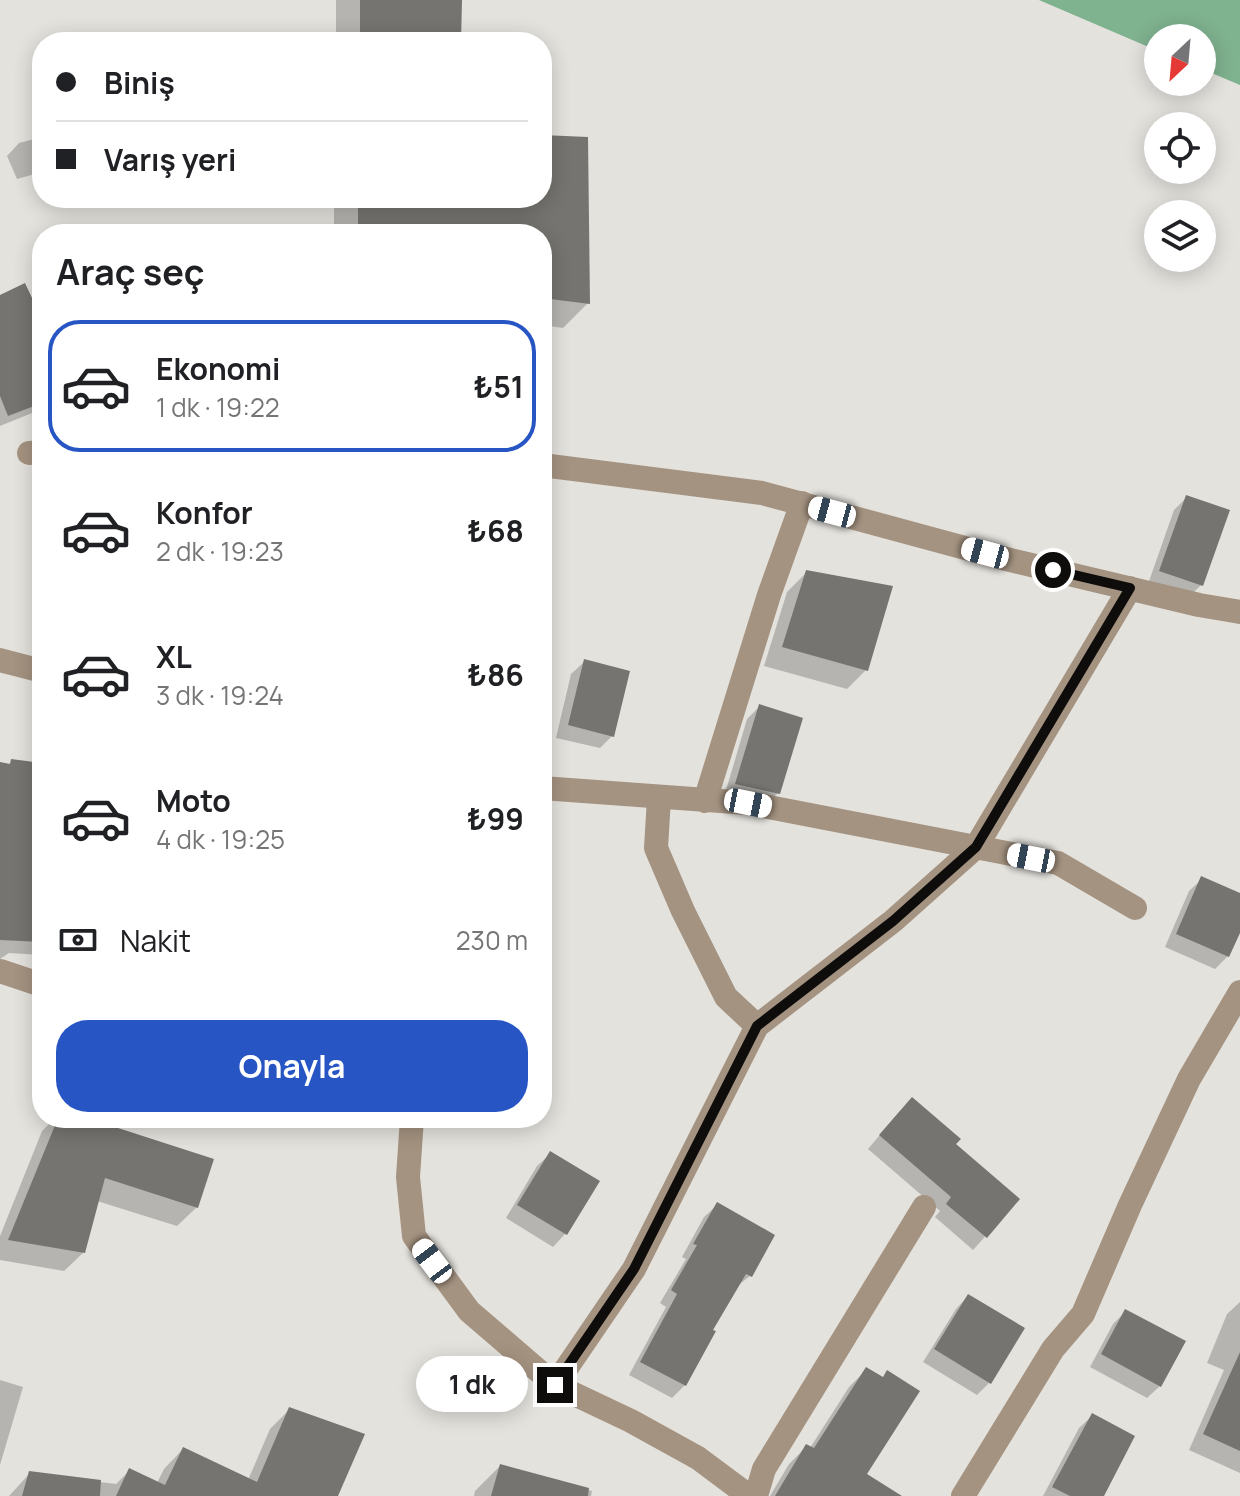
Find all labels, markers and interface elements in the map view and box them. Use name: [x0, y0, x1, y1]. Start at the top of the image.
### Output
north arrow: [1144, 24, 1216, 96]
map controls: [1144, 24, 1216, 272]
text: Biniş: [104, 62, 175, 103]
button: locate: [1144, 112, 1216, 184]
text: Varış yeri: [104, 139, 236, 180]
button: layers: [1144, 200, 1216, 272]
text: Araç seç: [56, 247, 205, 296]
text: Ekonomi: [156, 348, 280, 389]
icon: car: [60, 350, 132, 422]
text: ₺51: [473, 366, 524, 407]
text: 1 dk · 19:22: [156, 389, 280, 425]
text: Konfor: [156, 492, 253, 533]
icon: car: [60, 494, 132, 566]
car: [806, 494, 858, 530]
text: ₺68: [467, 510, 524, 551]
text: 2 dk · 19:23: [156, 533, 284, 569]
car: [959, 535, 1011, 571]
route start: [1035, 552, 1071, 588]
text: XL: [156, 636, 192, 677]
icon: car: [60, 638, 132, 710]
text: ₺86: [467, 654, 524, 695]
text: 3 dk · 19:24: [156, 677, 284, 713]
text: Moto: [156, 780, 231, 821]
icon: car: [60, 782, 132, 854]
car: [722, 787, 774, 819]
text: ₺99: [467, 798, 524, 839]
text: 4 dk · 19:25: [156, 821, 285, 857]
car: [1005, 842, 1057, 874]
icon: cash: [56, 918, 100, 962]
text: Nakit: [120, 920, 191, 961]
text: 230 m: [456, 922, 528, 958]
button: Onayla: [56, 1020, 528, 1112]
car: [408, 1235, 456, 1287]
callout: 1 dk: [415, 1357, 527, 1413]
text: 1 dk: [449, 1366, 495, 1402]
route end: [537, 1367, 573, 1403]

